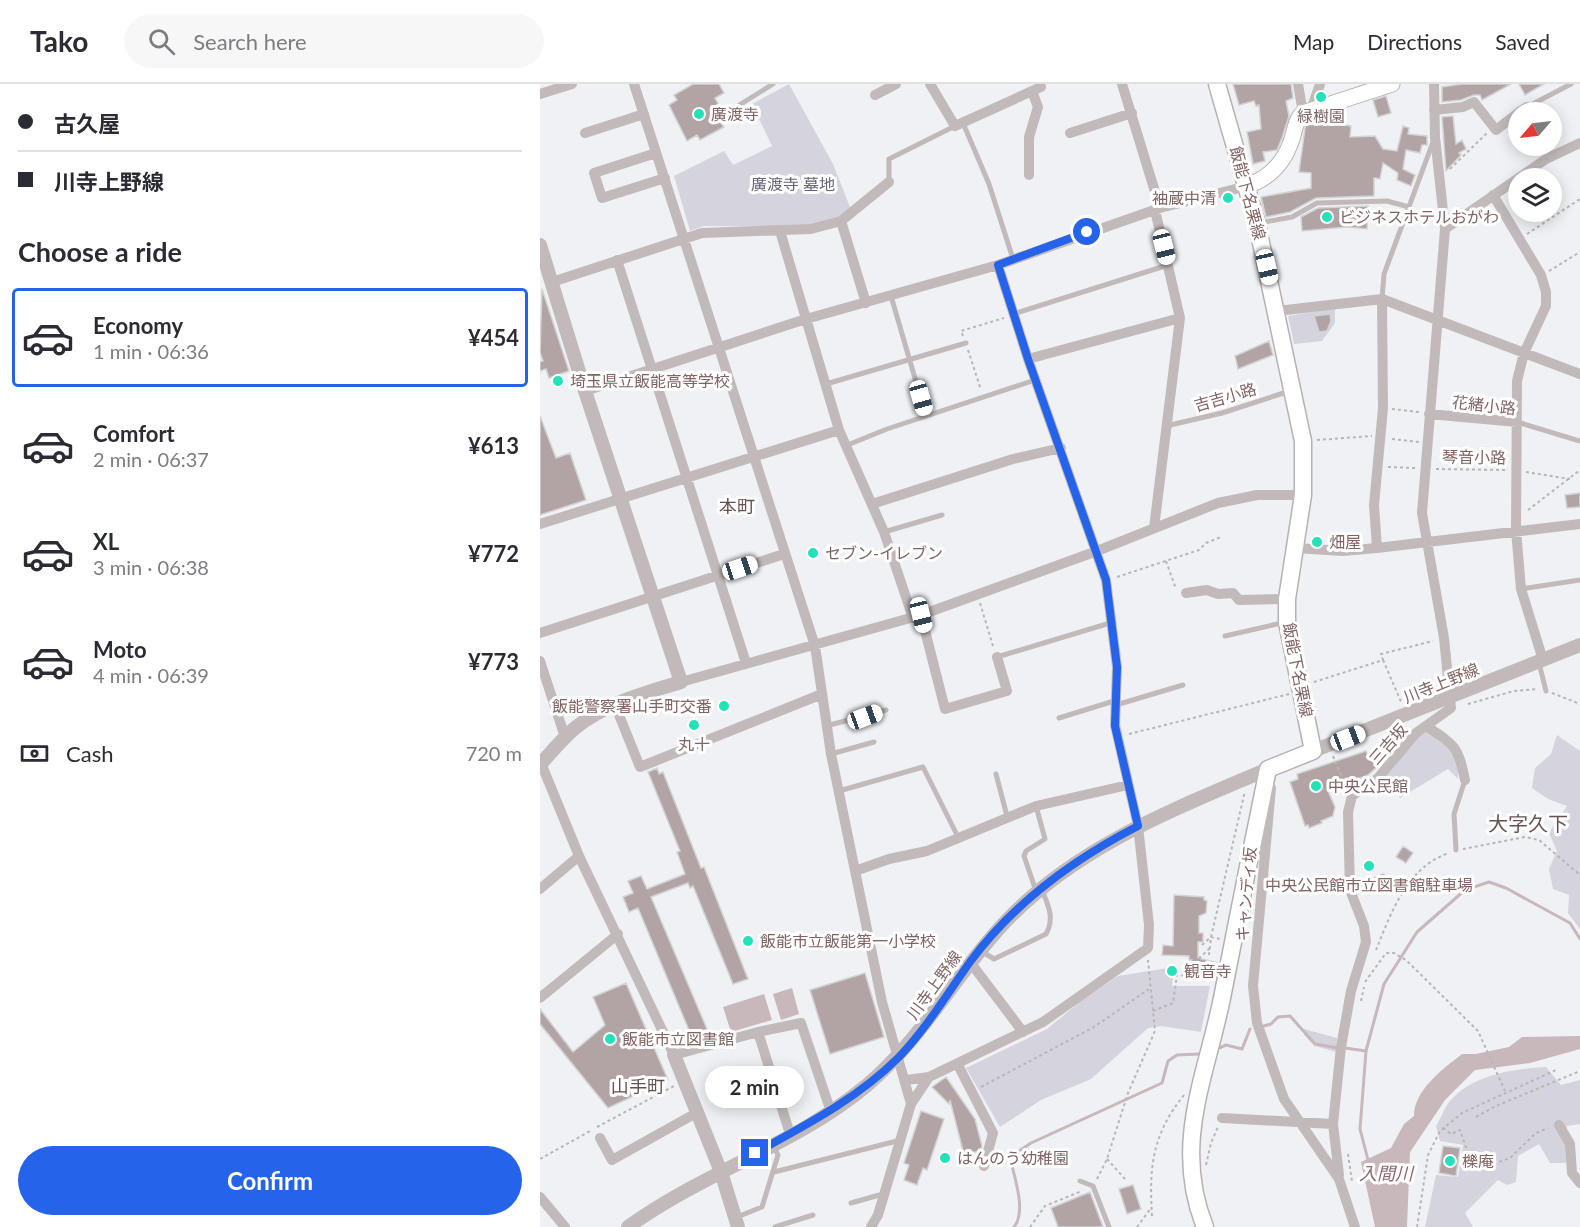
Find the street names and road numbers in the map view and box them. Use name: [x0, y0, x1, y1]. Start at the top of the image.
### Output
street label: 飯能下名栗線: [1227, 144, 1270, 242]
street label: 吉吉小路: [1191, 379, 1258, 414]
street label: 花緒小路: [1451, 392, 1517, 417]
street label: 琴音小路: [1442, 446, 1506, 467]
street label: 飯能下名栗線: [1280, 621, 1317, 719]
street label: 川寺上野線: [1400, 659, 1481, 706]
street label: 三吉坂: [1365, 719, 1411, 768]
street label: キャンディ坂: [1232, 846, 1259, 942]
street label: 川寺上野線: [902, 947, 965, 1023]

